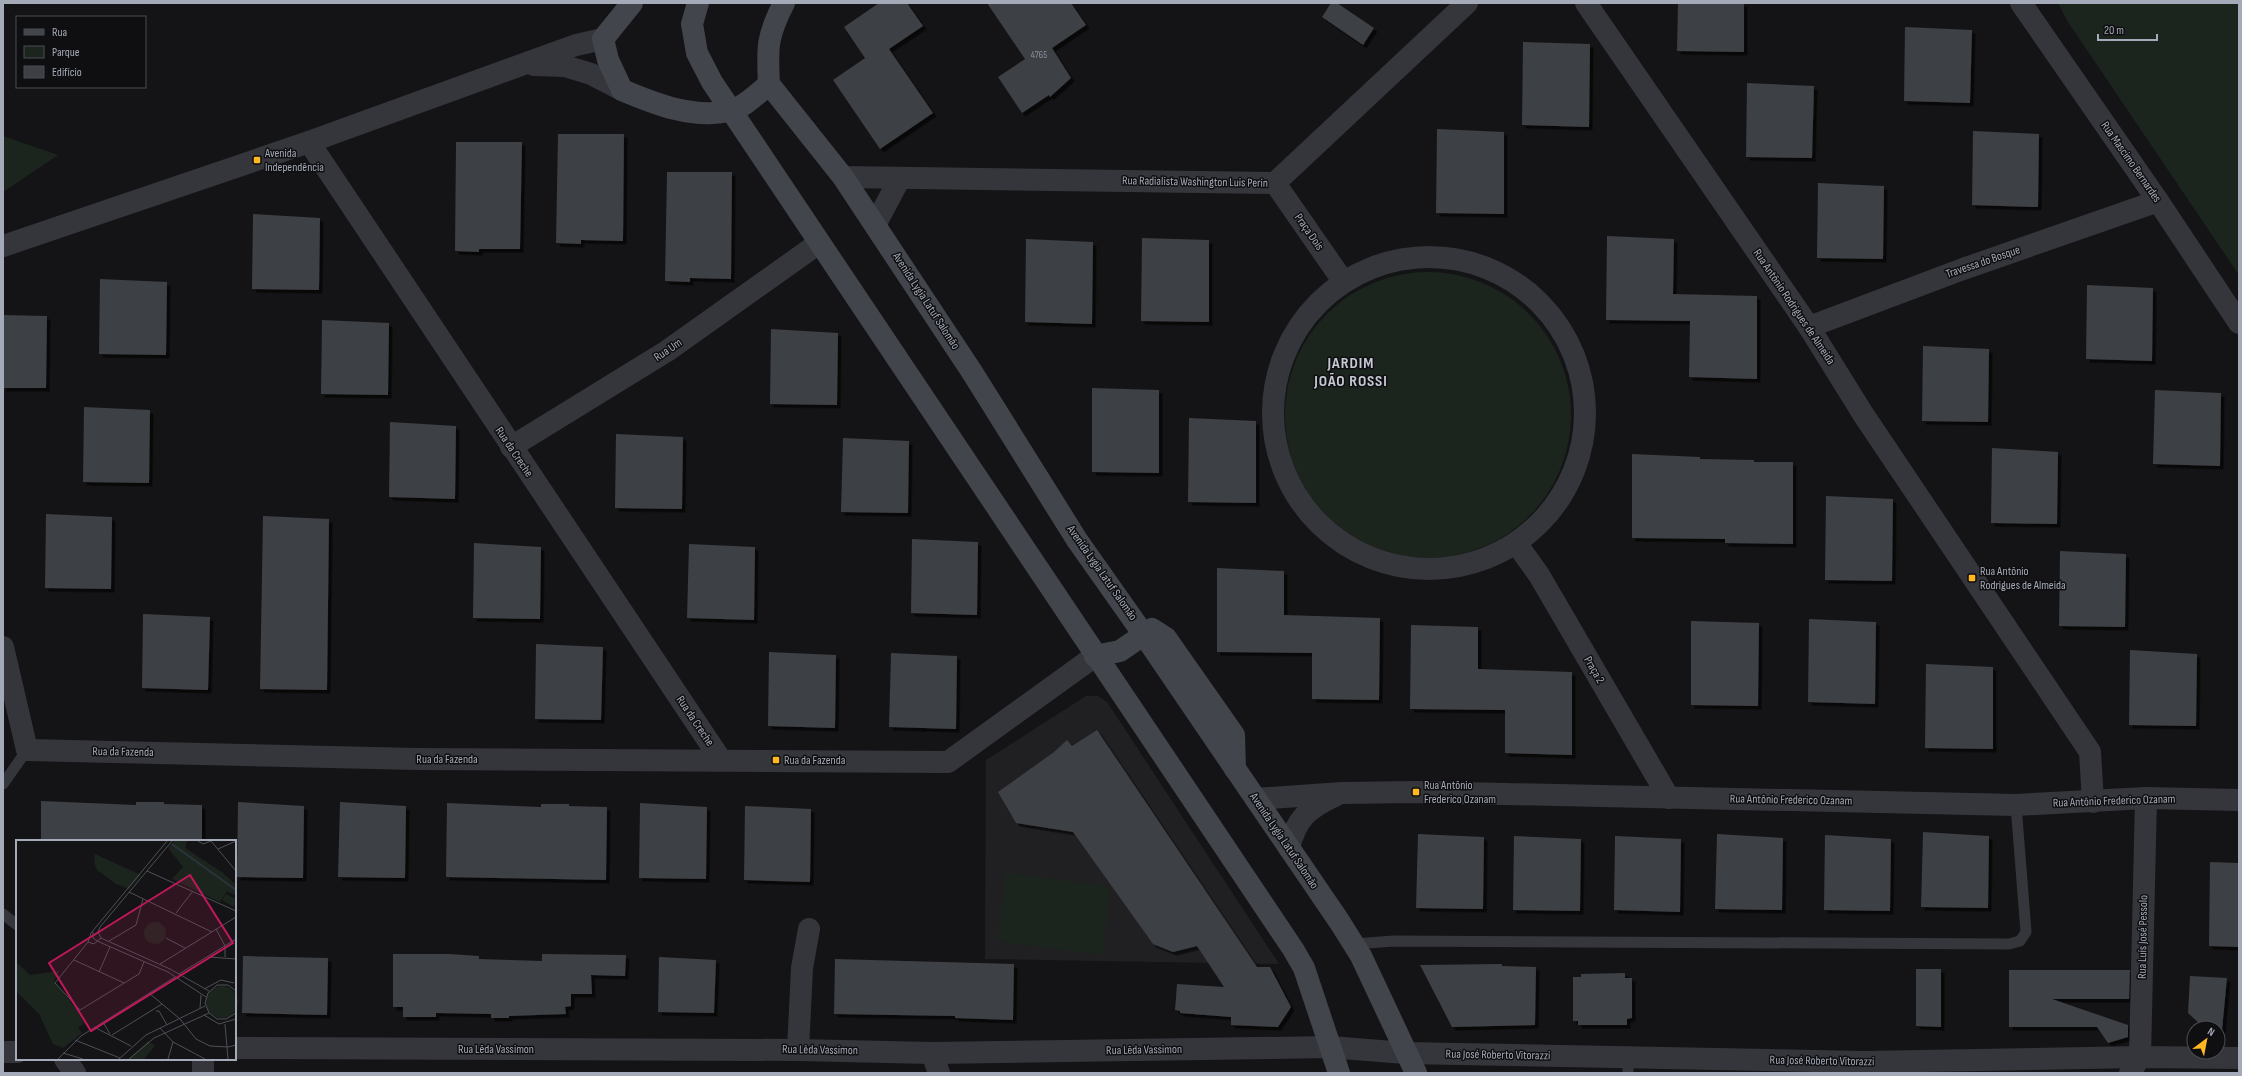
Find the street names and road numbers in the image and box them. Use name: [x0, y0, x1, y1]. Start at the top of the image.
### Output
street label: Rua Mascimo Bernardes: [2097, 119, 2165, 205]
street label: Rua Radialista Washington Luis Perin: [1122, 173, 1268, 191]
street label: Praça Dois: [1291, 211, 1327, 253]
street label: Travessa do Bosque: [1944, 242, 2022, 282]
street label: Rua Antônio Rodrigues de Almeida: [1750, 246, 1838, 368]
street label: Avenida Lygia Latuf Salomão: [888, 249, 963, 352]
street label: Rua Um: [651, 335, 685, 365]
street label: Rua da Creche: [492, 424, 536, 480]
street label: Avenida Lygia Latuf Salomão: [1063, 522, 1140, 623]
street label: Praça 2: [1580, 654, 1608, 686]
street label: Rua da Creche: [673, 693, 717, 749]
street label: Rua da Fazenda: [92, 744, 154, 760]
street label: Rua da Fazenda: [416, 752, 478, 767]
street label: Avenida Lygia Latuf Salomão: [1246, 789, 1322, 892]
street label: Rua Antônio Frederico Ozanam: [1730, 791, 1853, 809]
street label: Rua Antônio Frederico Ozanam: [2053, 791, 2176, 811]
street label: Rua Luís José Pessolo: [2135, 895, 2151, 979]
street label: Rua Lêda Vassimon: [458, 1042, 534, 1057]
street label: Rua Lêda Vassimon: [782, 1042, 858, 1058]
street label: Rua Lêda Vassimon: [1106, 1042, 1182, 1058]
street label: Rua José Roberto Vitorazzi: [1446, 1047, 1550, 1063]
street label: Rua José Roberto Vitorazzi: [1770, 1053, 1874, 1069]

